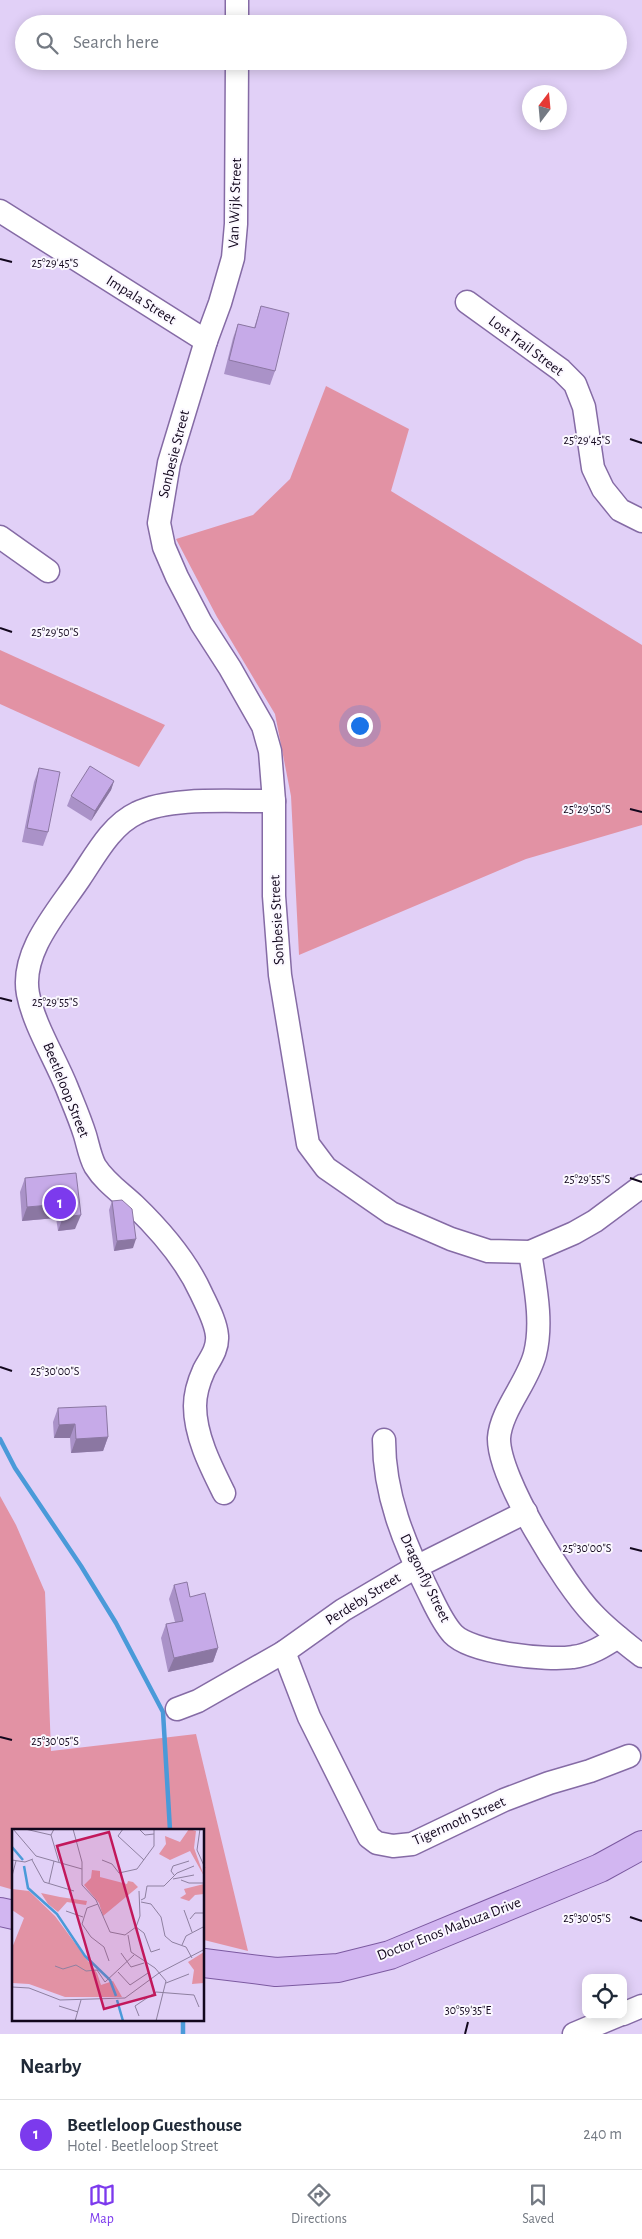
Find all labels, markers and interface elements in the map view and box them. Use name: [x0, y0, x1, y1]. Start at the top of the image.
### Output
search box: [15, 15, 627, 70]
icon: search: [33, 29, 61, 57]
text: Search here: [73, 33, 159, 52]
north arrow: [522, 85, 567, 130]
street label: Van Wijk Street: [226, 157, 244, 248]
text: 25°29'45"S: [32, 257, 79, 269]
street label: Impala Street: [104, 273, 179, 327]
street label: Lost Trail Street: [486, 313, 566, 379]
street label: Sonbesie Street: [156, 408, 192, 500]
text: 25°29'45"S: [564, 434, 611, 446]
text: 25°29'50"S: [31, 626, 79, 638]
your location: [347, 713, 373, 739]
text: 25°29'50"S: [563, 803, 611, 815]
street label: Sonbesie Street: [267, 874, 287, 965]
text: 25°29'55"S: [32, 996, 78, 1008]
street label: Beetleloop Street: [40, 1040, 92, 1140]
text: 25°29'55"S: [564, 1173, 610, 1185]
pin: 1: [44, 1184, 76, 1222]
text: 25°30'00"S: [31, 1365, 80, 1377]
street label: Dragonfly Street: [397, 1532, 453, 1625]
text: 25°30'00"S: [563, 1542, 612, 1554]
street label: Perdeby Street: [323, 1570, 403, 1628]
text: 25°30'05"S: [31, 1735, 79, 1747]
street label: Tigermoth Street: [410, 1794, 508, 1848]
inset map: [12, 1829, 205, 2022]
street label: Doctor Enos Mabuza Drive: [375, 1895, 523, 1963]
text: 25°30'05"S: [563, 1912, 611, 1924]
map controls: [582, 1974, 627, 2019]
button: locate: [582, 1974, 627, 2019]
text: 30°59'35"E: [445, 2004, 491, 2016]
text: Nearby: [20, 2056, 81, 2077]
text: Beetleloop Guesthouse: [67, 2116, 242, 2135]
text: 1: [33, 2126, 39, 2142]
text: 240 m: [583, 2126, 622, 2142]
text: Hotel · Beetleloop Street: [67, 2138, 218, 2154]
tab: Map: [88, 2181, 116, 2228]
tab: Directions: [291, 2181, 347, 2228]
tab: Saved: [522, 2181, 554, 2228]

